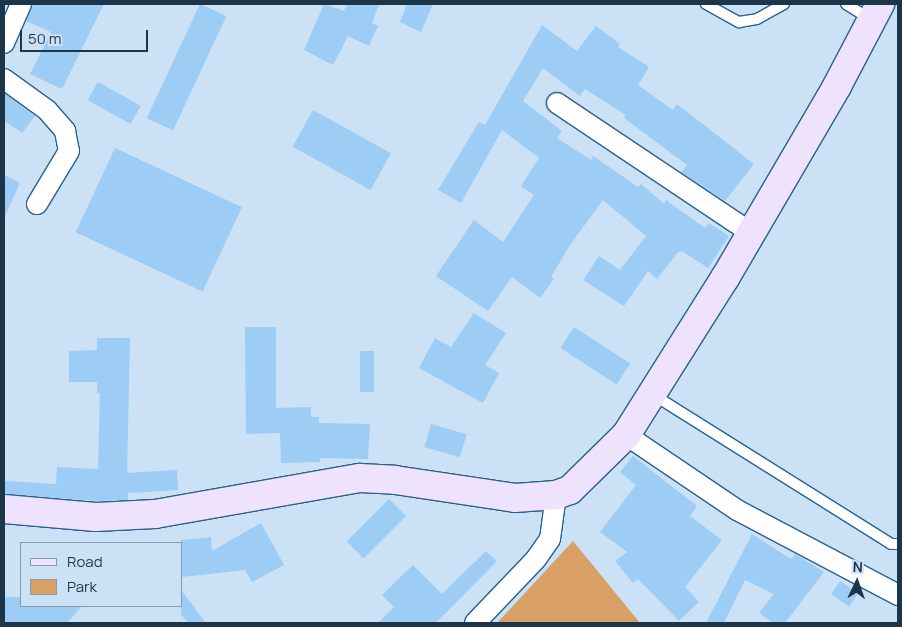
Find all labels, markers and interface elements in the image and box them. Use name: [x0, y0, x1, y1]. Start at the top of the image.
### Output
scale bar: [22, 20, 150, 52]
text: 50 m: [28, 28, 62, 49]
legend: [20, 542, 182, 607]
text: Road: [67, 551, 103, 572]
north arrow: [832, 557, 882, 607]
text: N: [852, 557, 863, 576]
text: Park: [67, 576, 97, 597]

